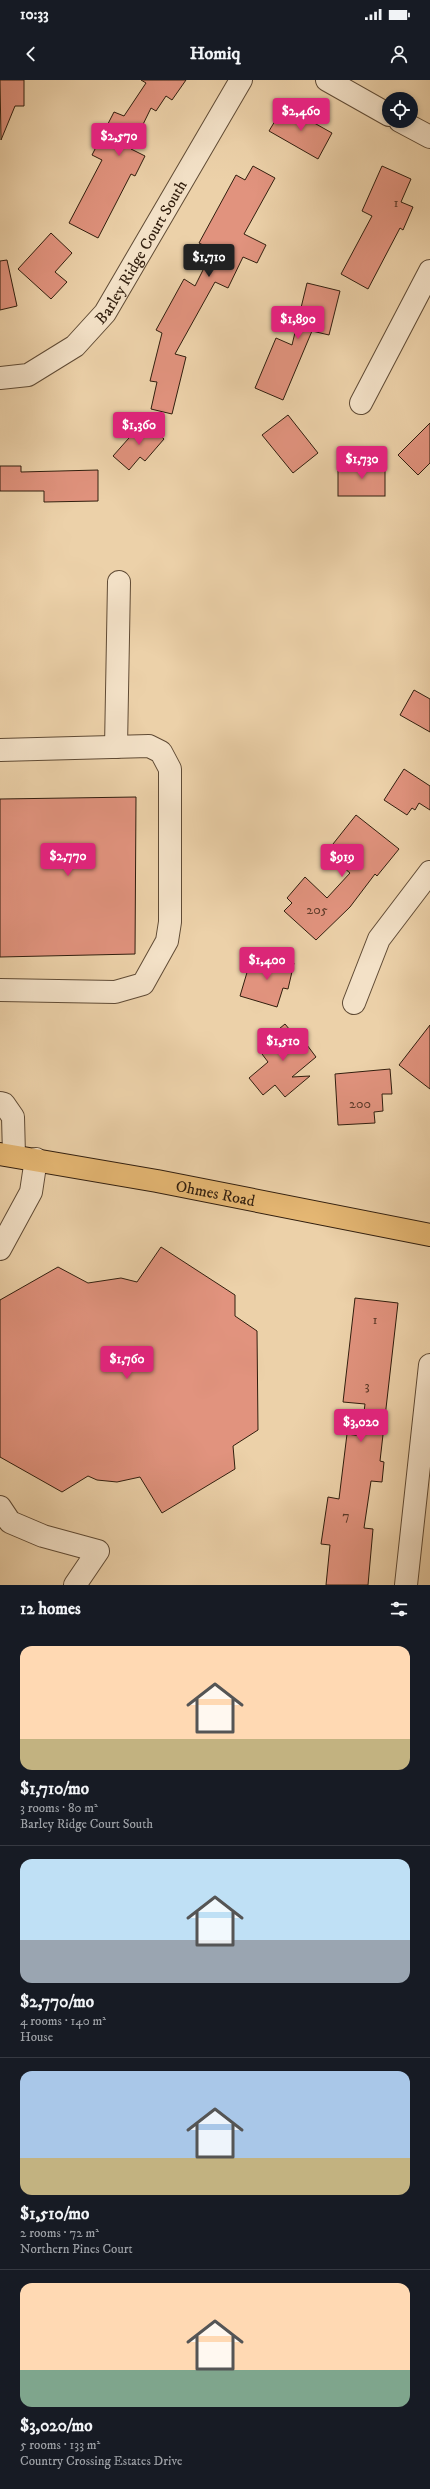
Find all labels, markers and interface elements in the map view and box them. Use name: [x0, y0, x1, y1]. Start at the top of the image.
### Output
text: 10:33: [20, 5, 49, 24]
icon: back: [20, 43, 42, 65]
text: Homiq: [190, 43, 240, 65]
icon: person: [388, 43, 410, 65]
map controls: [382, 92, 418, 128]
button: locate: [382, 92, 418, 128]
pin: $2,460: [268, 98, 334, 132]
text: $2,460: [282, 103, 320, 119]
pin: $2,570: [86, 123, 152, 157]
text: $2,570: [100, 128, 138, 144]
street label: Barley Ridge Court South: [91, 176, 192, 328]
house number: 1: [393, 194, 399, 212]
pin: $1,710: [176, 244, 242, 278]
text: $1,710: [192, 249, 226, 265]
pin: $1,890: [265, 306, 331, 340]
text: $1,890: [280, 311, 316, 327]
pin: $1,360: [106, 412, 172, 446]
text: $1,360: [122, 417, 156, 433]
pin: $1,730: [329, 446, 395, 480]
text: $1,730: [345, 451, 379, 467]
pin: $2,770: [35, 843, 101, 877]
pin: $919: [318, 844, 366, 878]
text: $2,770: [50, 848, 87, 864]
text: $919: [330, 849, 354, 865]
house number: 205: [306, 901, 328, 919]
pin: $1,400: [234, 947, 300, 981]
text: $1,400: [248, 952, 286, 968]
pin: $1,510: [250, 1028, 316, 1062]
text: $1,510: [266, 1033, 300, 1049]
house number: 200: [349, 1095, 371, 1113]
street label: Ohmes Road: [174, 1176, 257, 1211]
house number: 1: [372, 1311, 378, 1329]
pin: $1,760: [94, 1346, 160, 1380]
text: $1,760: [109, 1351, 145, 1367]
house number: 3: [364, 1377, 370, 1395]
pin: $3,020: [328, 1409, 394, 1443]
text: $3,020: [343, 1414, 379, 1430]
house number: 7: [342, 1507, 350, 1525]
text: 12 homes: [20, 1598, 81, 1620]
icon: filters: [388, 1598, 410, 1620]
icon: home: [179, 1672, 251, 1744]
text: $1,710/mo: [20, 1778, 89, 1800]
text: 3 rooms · 80 m²: [20, 1800, 98, 1816]
text: Barley Ridge Court South: [20, 1816, 153, 1832]
icon: home: [179, 1885, 251, 1957]
text: $2,770/mo: [20, 1991, 94, 2013]
text: 4 rooms · 140 m²: [20, 2013, 106, 2029]
text: House: [20, 2029, 53, 2045]
icon: home: [179, 2097, 251, 2169]
text: $1,510/mo: [20, 2203, 89, 2225]
text: 2 rooms · 72 m²: [20, 2225, 99, 2241]
text: Northern Pines Court: [20, 2241, 133, 2257]
icon: home: [179, 2309, 251, 2381]
text: $3,020/mo: [20, 2415, 92, 2437]
text: 5 rooms · 133 m²: [20, 2437, 100, 2453]
text: Country Crossing Estates Drive: [20, 2453, 182, 2469]

